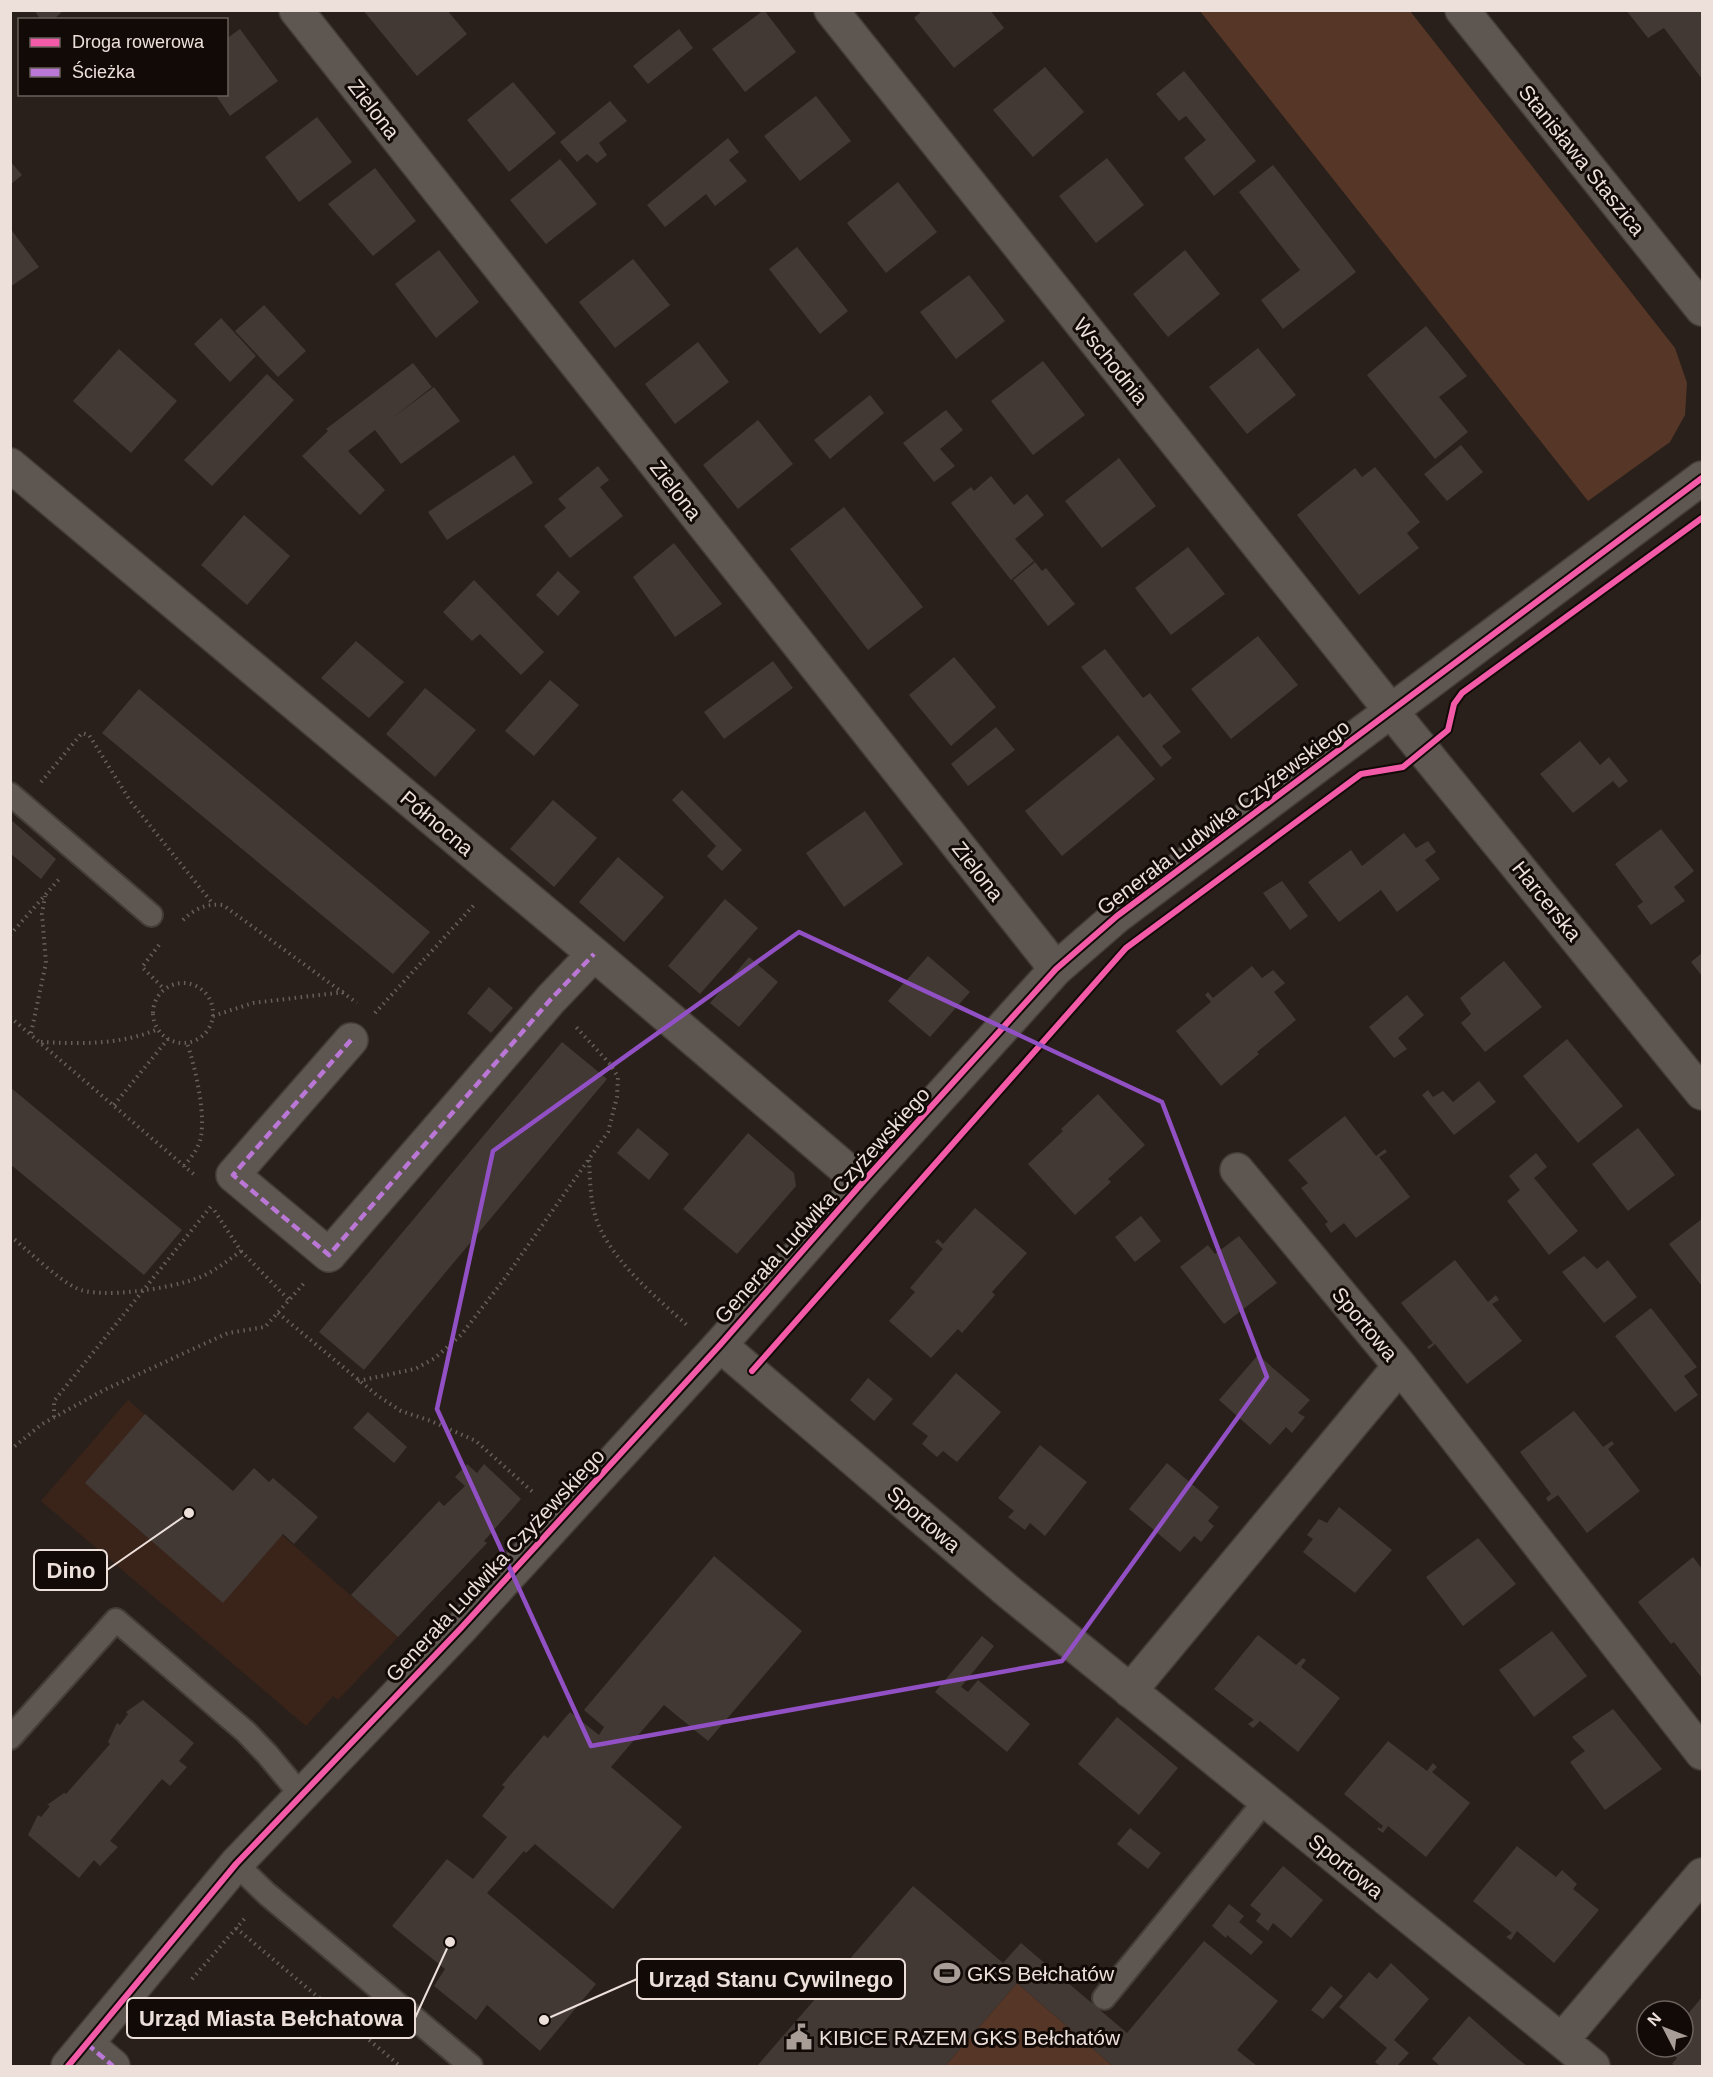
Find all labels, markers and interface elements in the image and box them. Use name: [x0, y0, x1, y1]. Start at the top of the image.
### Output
legend: [18, 18, 228, 96]
text: Droga rowerowa: [72, 32, 205, 52]
text: Ścieżka: [72, 61, 136, 82]
street label: Zielona: [344, 75, 404, 143]
street label: Stanisława Staszica: [1514, 80, 1650, 240]
street label: Wschodnia: [1069, 313, 1153, 409]
street label: Zielona: [646, 456, 706, 524]
street label: Generała Ludwika Czyżewskiego: [1093, 715, 1353, 919]
street label: Północna: [396, 786, 478, 860]
street label: Zielona: [948, 837, 1008, 905]
street label: Harcerska: [1508, 857, 1586, 946]
street label: Generała Ludwika Czyżewskiego: [710, 1082, 934, 1328]
street label: Sportowa: [1328, 1283, 1403, 1366]
street label: Generała Ludwika Czyżewskiego: [381, 1444, 609, 1686]
street label: Sportowa: [883, 1481, 965, 1557]
callout: Dino: [34, 1550, 107, 1590]
text: Dino: [47, 1558, 95, 1583]
street label: Sportowa: [1304, 1829, 1388, 1903]
sports icon: GKS Bełchatów: [932, 1958, 962, 1988]
callout: Urząd Stanu Cywilnego: [637, 1959, 905, 1999]
place label: GKS Bełchatów: [967, 1962, 1115, 1985]
text: Urząd Stanu Cywilnego: [649, 1967, 893, 1992]
callout: Urząd Miasta Bełchatowa: [127, 1998, 415, 2038]
north arrow: [1635, 1999, 1695, 2059]
text: Urząd Miasta Bełchatowa: [139, 2006, 404, 2031]
text: N: [1644, 2009, 1664, 2029]
public building icon: KIBICE RAZEM GKS Bełchatów: [784, 2022, 814, 2052]
place label: KIBICE RAZEM GKS Bełchatów: [819, 2026, 1121, 2049]

